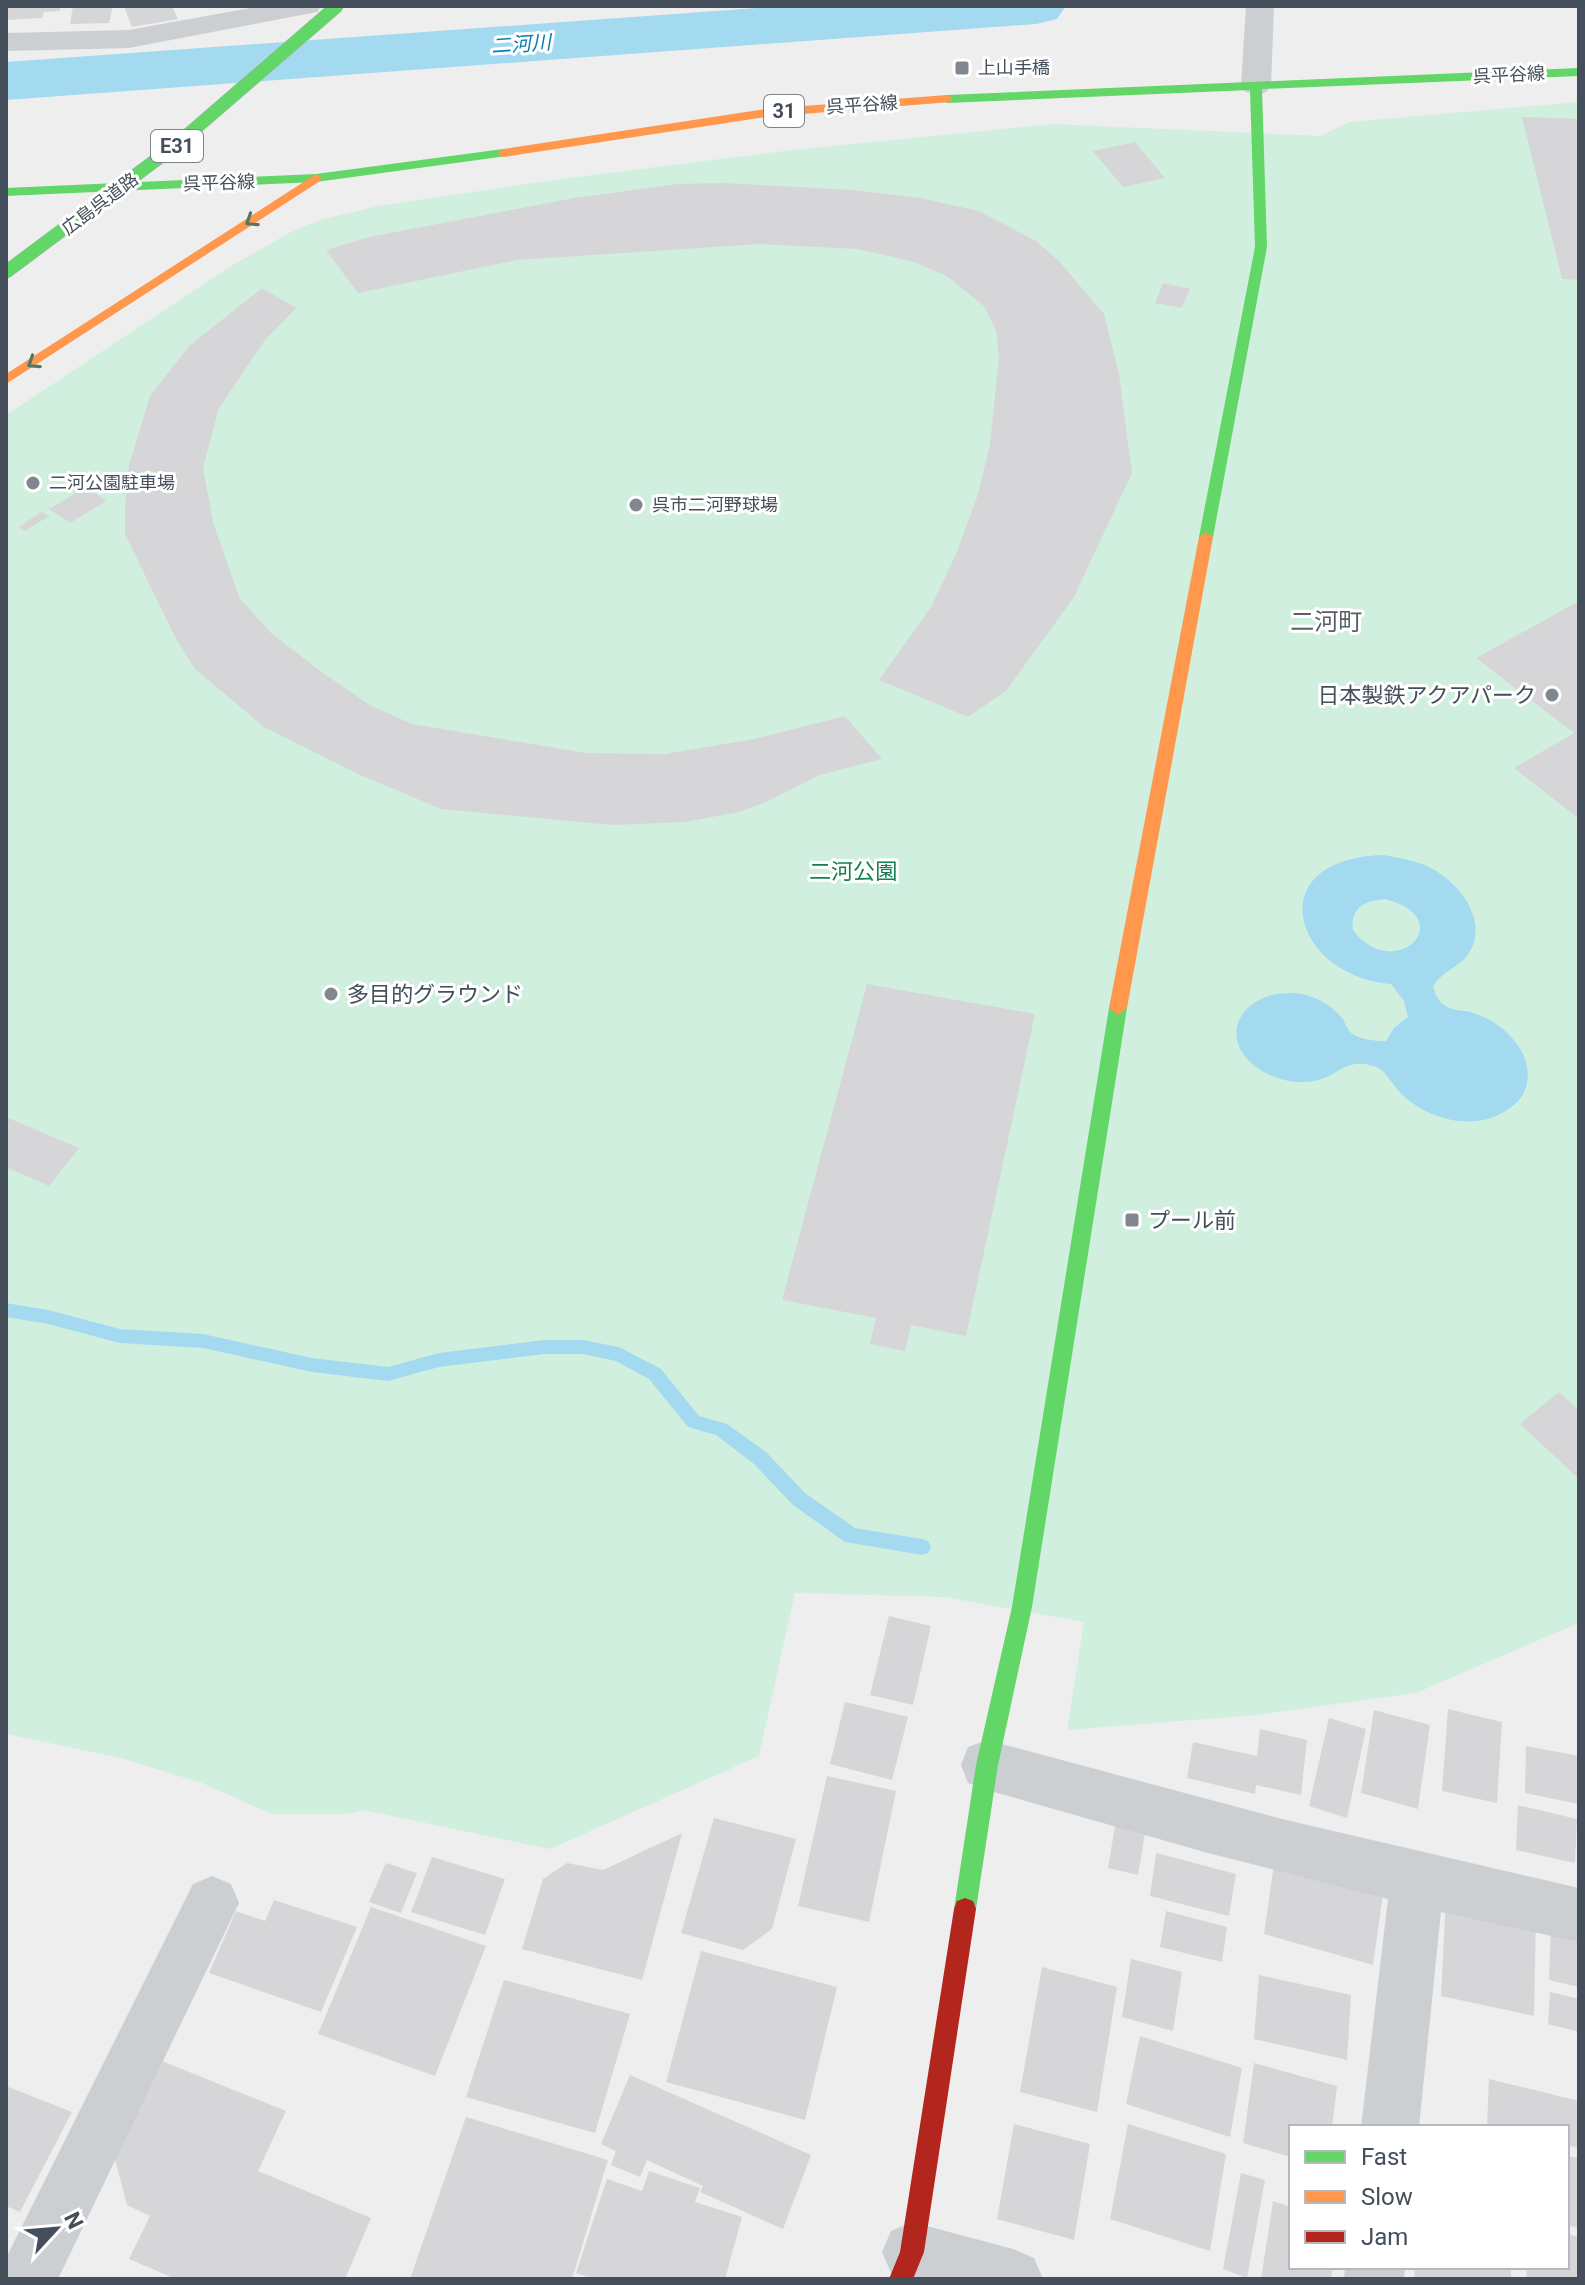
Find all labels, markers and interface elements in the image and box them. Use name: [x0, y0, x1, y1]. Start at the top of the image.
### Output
water label: 二河川: [490, 30, 554, 58]
place label: 上山手橋: [978, 57, 1050, 78]
marker: 上山手橋: [953, 59, 971, 77]
street label: 呉平谷線: [1472, 62, 1545, 87]
street label: 呉平谷線: [825, 92, 899, 117]
road number: 31: [764, 95, 804, 127]
road number: E31: [151, 130, 203, 162]
street label: 広島呉道路: [57, 168, 142, 239]
street label: 呉平谷線: [183, 171, 255, 194]
one-way arrow: [245, 212, 260, 227]
one-way arrow: [27, 353, 42, 368]
place label: 二河公園駐車場: [49, 472, 175, 493]
marker: 二河公園駐車場: [24, 474, 42, 492]
place label: 呉市二河野球場: [652, 494, 778, 515]
marker: 呉市二河野球場: [627, 496, 645, 514]
district label: 二河町: [1290, 608, 1362, 636]
place label: 日本製鉄アクアパーク: [1318, 683, 1536, 708]
marker: 日本製鉄アクアパーク: [1543, 686, 1561, 704]
park label: 二河公園: [809, 859, 897, 884]
place label: 多目的グラウンド: [347, 982, 523, 1007]
marker: 多目的グラウンド: [322, 985, 340, 1003]
place label: プール前: [1148, 1208, 1236, 1233]
marker: プール前: [1123, 1211, 1141, 1229]
legend: [1289, 2125, 1569, 2269]
text: Fast: [1361, 2143, 1407, 2171]
text: Slow: [1361, 2183, 1413, 2211]
north arrow: [16, 2189, 96, 2269]
text: N: [59, 2208, 88, 2233]
text: Jam: [1361, 2223, 1408, 2251]

